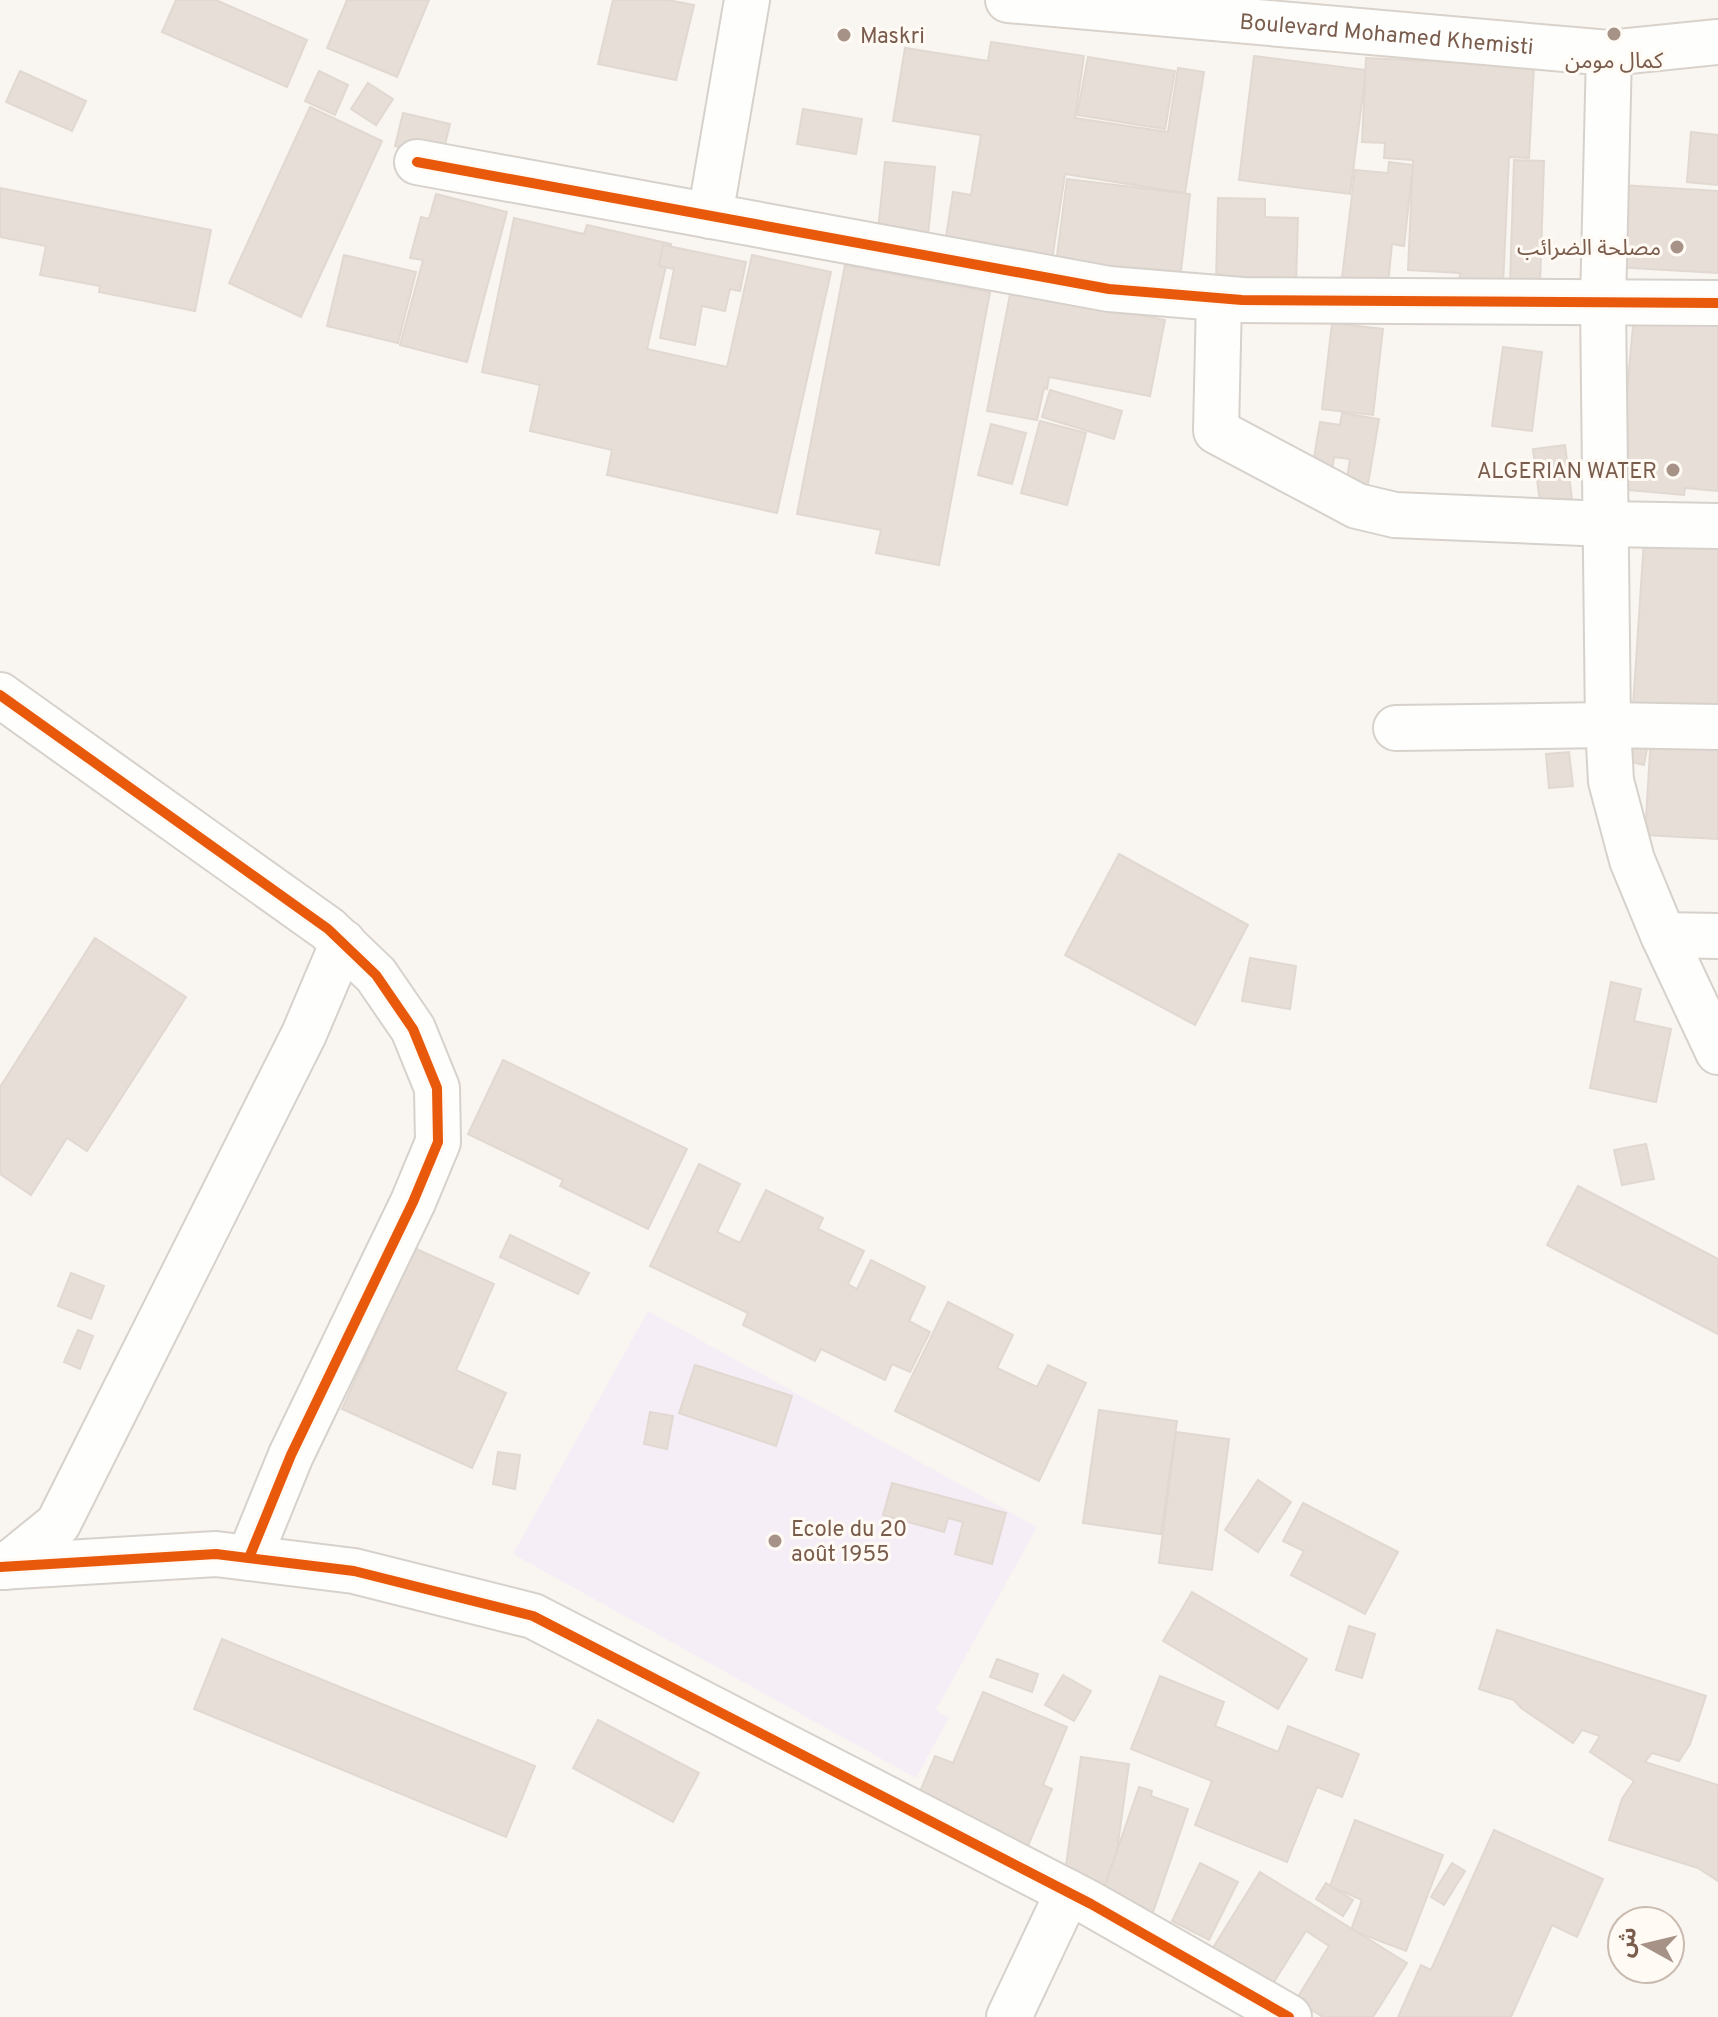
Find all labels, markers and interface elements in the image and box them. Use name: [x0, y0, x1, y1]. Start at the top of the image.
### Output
street label: Boulevard Mohamed Khemisti: [1238, 9, 1534, 62]
place label: Maskri: [860, 24, 925, 51]
marker: كمال مومن: [1605, 25, 1623, 43]
marker: Maskri: [835, 26, 853, 44]
place label: كمال مومن: [1565, 49, 1664, 76]
place label: مصلحة الضرائب: [1517, 236, 1661, 263]
marker: مصلحة الضرائب: [1668, 238, 1686, 256]
place label: ALGERIAN WATER: [1477, 459, 1657, 486]
marker: ALGERIAN WATER: [1664, 461, 1682, 479]
place label: Ecole du 20 août 1955: [791, 1517, 907, 1569]
marker: Ecole du 20 août 1955: [766, 1532, 784, 1550]
north arrow: [1606, 1905, 1686, 1985]
text: ش: [1613, 1926, 1644, 1959]

